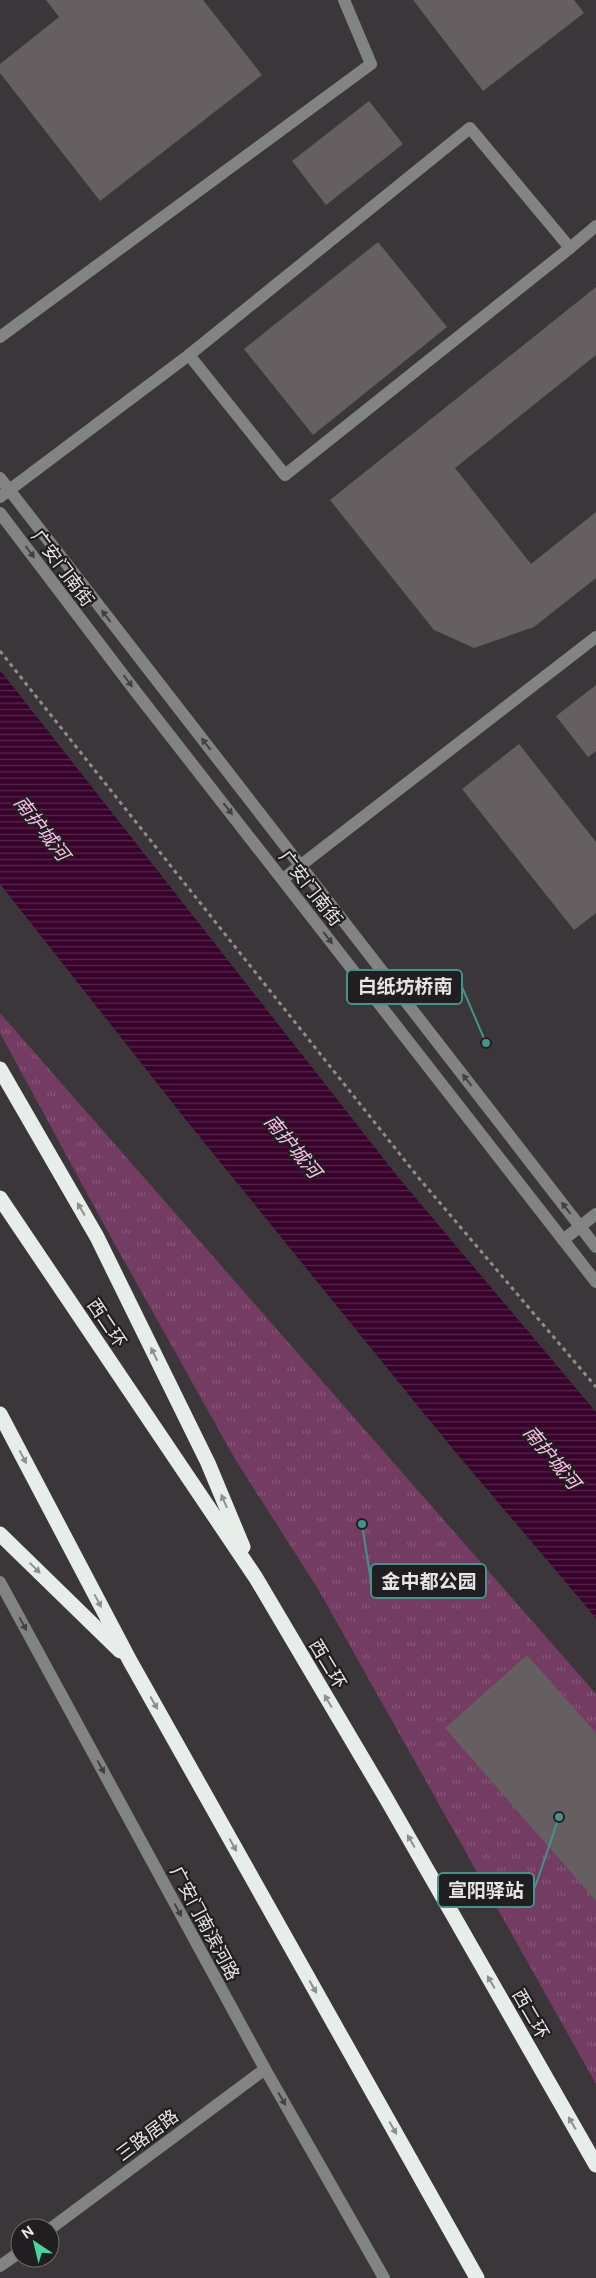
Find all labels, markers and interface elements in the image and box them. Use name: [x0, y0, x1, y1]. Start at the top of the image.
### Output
street label: 广安门南街: [28, 526, 98, 610]
one-way arrow: [24, 545, 35, 558]
one-way arrow: [101, 609, 112, 622]
one-way arrow: [123, 674, 133, 688]
one-way arrow: [201, 738, 212, 751]
water label: 南护城河: [10, 791, 77, 868]
one-way arrow: [223, 803, 233, 816]
street label: 广安门南街: [275, 846, 347, 930]
one-way arrow: [322, 931, 333, 944]
callout: 白纸坊桥南: [347, 970, 462, 1004]
text: 白纸坊桥南: [357, 975, 453, 997]
one-way arrow: [461, 1073, 472, 1086]
water label: 南护城河: [260, 1110, 328, 1185]
one-way arrow: [561, 1201, 571, 1215]
one-way arrow: [77, 1202, 85, 1217]
street label: 西二环: [83, 1295, 131, 1351]
one-way arrow: [150, 1347, 158, 1361]
water label: 南护城河: [519, 1421, 587, 1496]
one-way arrow: [19, 1450, 27, 1464]
one-way arrow: [219, 1494, 227, 1508]
one-way arrow: [29, 1562, 41, 1574]
callout: 金中都公园: [371, 1564, 486, 1598]
text: 金中都公园: [381, 1570, 477, 1592]
one-way arrow: [94, 1594, 102, 1608]
one-way arrow: [19, 1617, 27, 1632]
street label: 西二环: [305, 1635, 351, 1693]
one-way arrow: [324, 1694, 333, 1707]
one-way arrow: [149, 1697, 158, 1710]
one-way arrow: [97, 1760, 105, 1775]
one-way arrow: [406, 1834, 415, 1847]
one-way arrow: [229, 1838, 238, 1852]
street label: 广安门南滨河路: [166, 1862, 244, 1984]
callout: 宣阳驿站: [438, 1873, 534, 1907]
text: 宣阳驿站: [448, 1879, 524, 1901]
one-way arrow: [174, 1903, 183, 1917]
one-way arrow: [487, 1975, 496, 1989]
one-way arrow: [309, 1979, 317, 1994]
street label: 西二环: [508, 1985, 554, 2043]
one-way arrow: [277, 2092, 286, 2105]
street label: 三路居路: [112, 2105, 182, 2165]
one-way arrow: [567, 2116, 576, 2130]
one-way arrow: [388, 2122, 397, 2135]
north arrow: [10, 2218, 60, 2268]
text: N: [18, 2223, 37, 2242]

